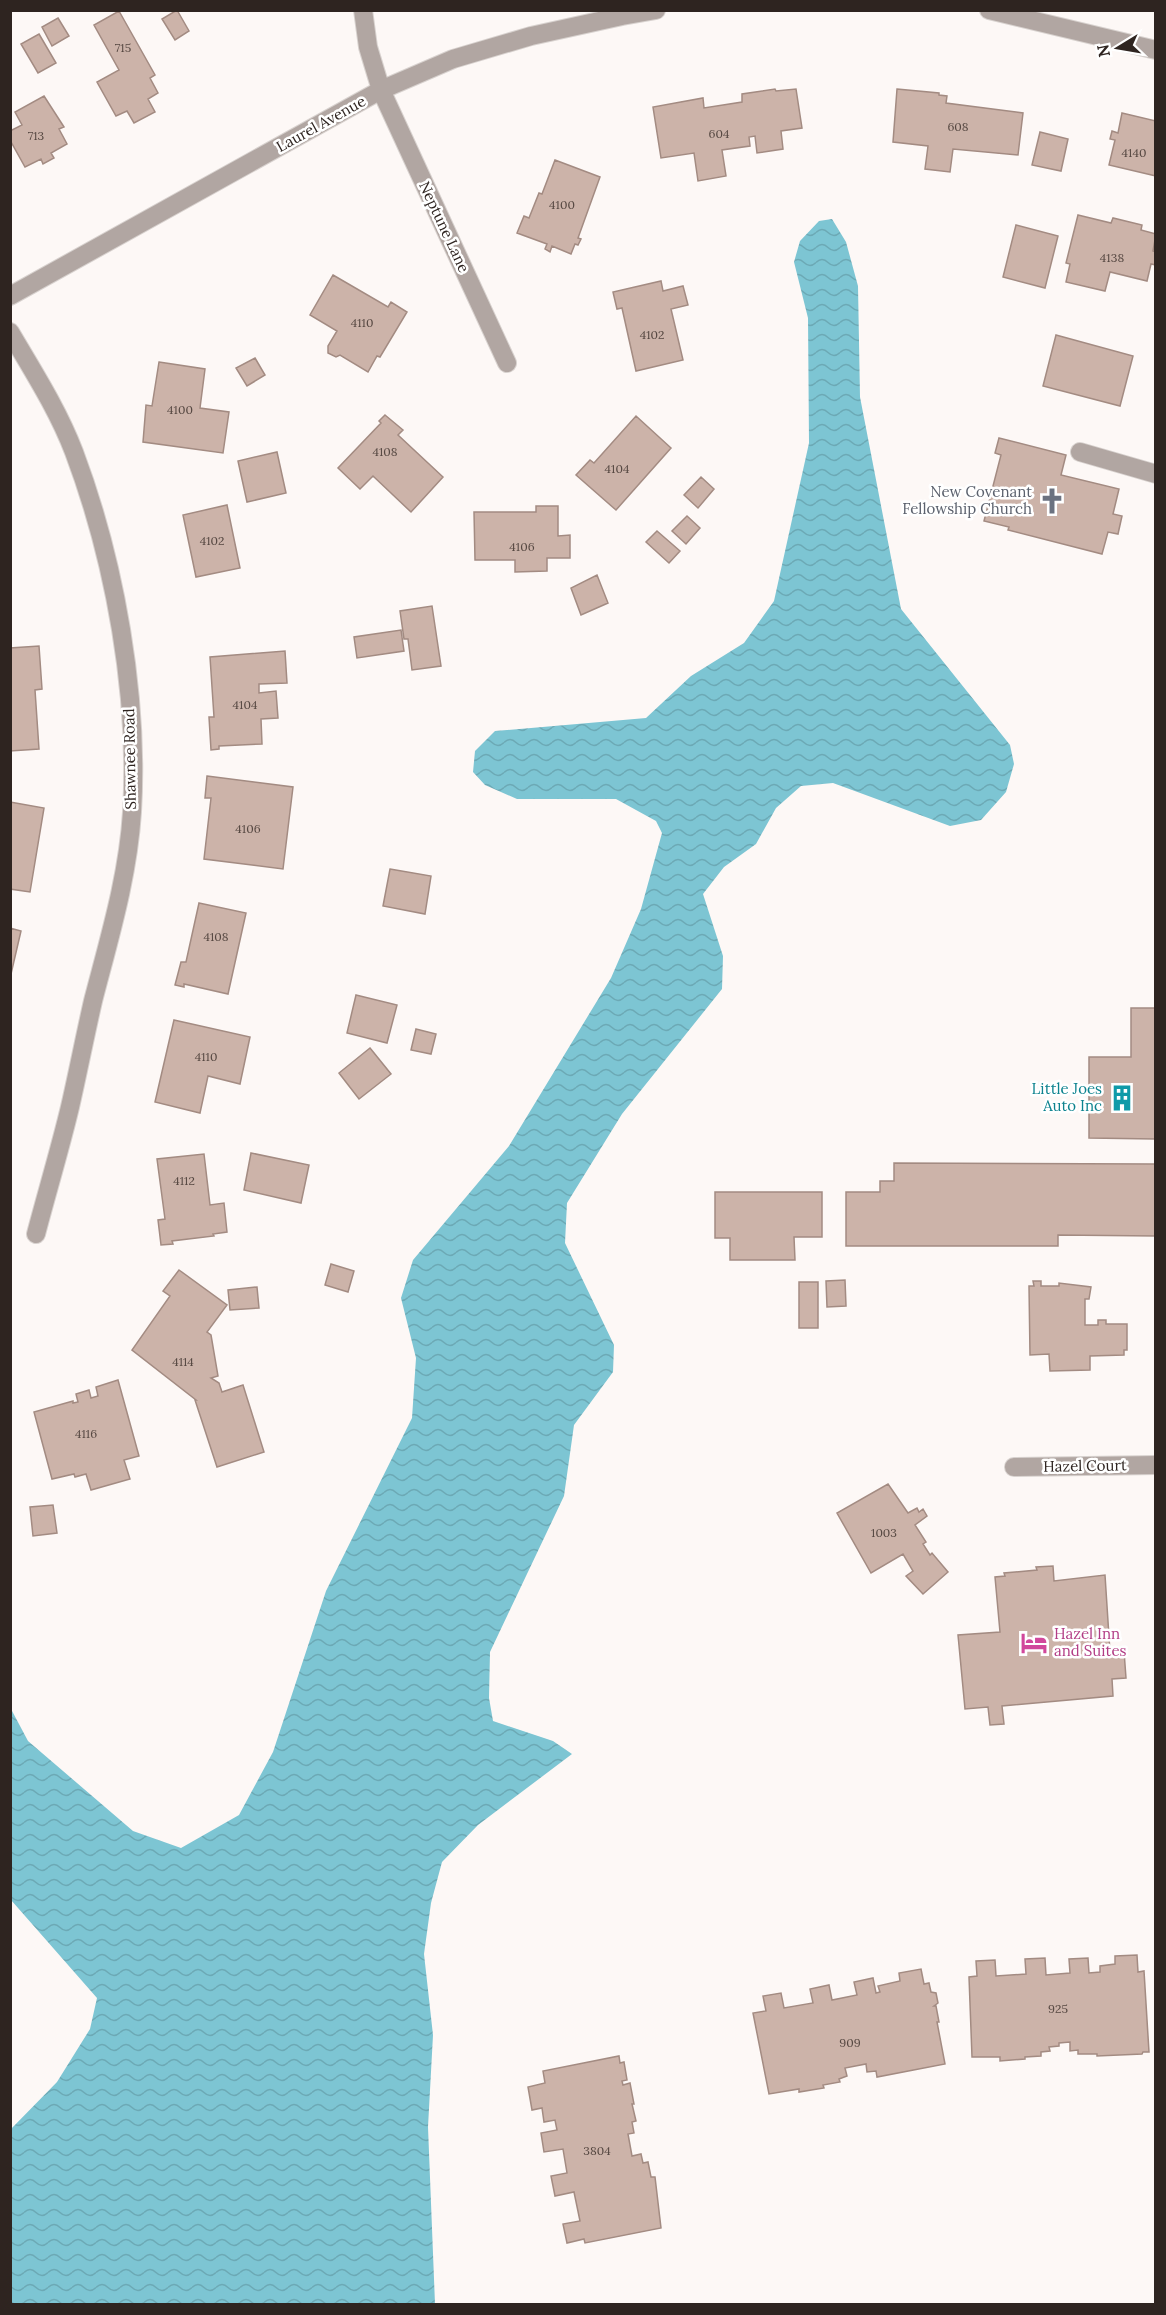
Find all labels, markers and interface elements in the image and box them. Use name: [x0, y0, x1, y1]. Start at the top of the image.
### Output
north arrow: [1088, 18, 1148, 78]
house number: 715: [115, 40, 131, 55]
text: N: [1092, 43, 1114, 59]
street label: Laurel Avenue: [273, 91, 369, 156]
house number: 608: [947, 119, 969, 134]
house number: 604: [709, 126, 730, 141]
house number: 713: [28, 128, 45, 143]
house number: 4140: [1122, 145, 1146, 160]
street label: Neptune Lane: [415, 178, 474, 275]
house number: 4100: [549, 197, 575, 212]
house number: 4138: [1100, 250, 1124, 265]
house number: 4110: [351, 315, 373, 330]
house number: 4102: [640, 327, 664, 342]
house number: 4100: [167, 402, 193, 417]
house number: 4108: [372, 444, 398, 459]
house number: 4104: [605, 461, 630, 476]
place label: New Covenant Fellowship Church: [902, 482, 1032, 518]
church icon: New Covenant Fellowship Church: [1037, 486, 1067, 516]
house number: 4102: [200, 533, 224, 548]
house number: 4106: [509, 539, 535, 554]
house number: 4104: [233, 697, 258, 712]
street label: Shawnee Road: [119, 708, 140, 810]
house number: 4106: [235, 821, 261, 836]
house number: 4108: [203, 929, 229, 944]
house number: 4110: [195, 1049, 217, 1064]
place label: Little Joes Auto Inc: [1032, 1079, 1102, 1115]
building icon: Little Joes Auto Inc: [1107, 1083, 1137, 1113]
house number: 4112: [173, 1173, 195, 1188]
house number: 4114: [172, 1354, 194, 1369]
house number: 4116: [75, 1426, 97, 1441]
street label: Hazel Court: [1043, 1455, 1127, 1476]
house number: 1003: [871, 1525, 897, 1540]
place label: Hazel Inn and Suites: [1054, 1624, 1127, 1660]
hotel icon: Hazel Inn and Suites: [1019, 1628, 1049, 1658]
house number: 925: [1048, 2001, 1068, 2016]
house number: 909: [839, 2035, 861, 2050]
house number: 3804: [583, 2143, 611, 2158]

